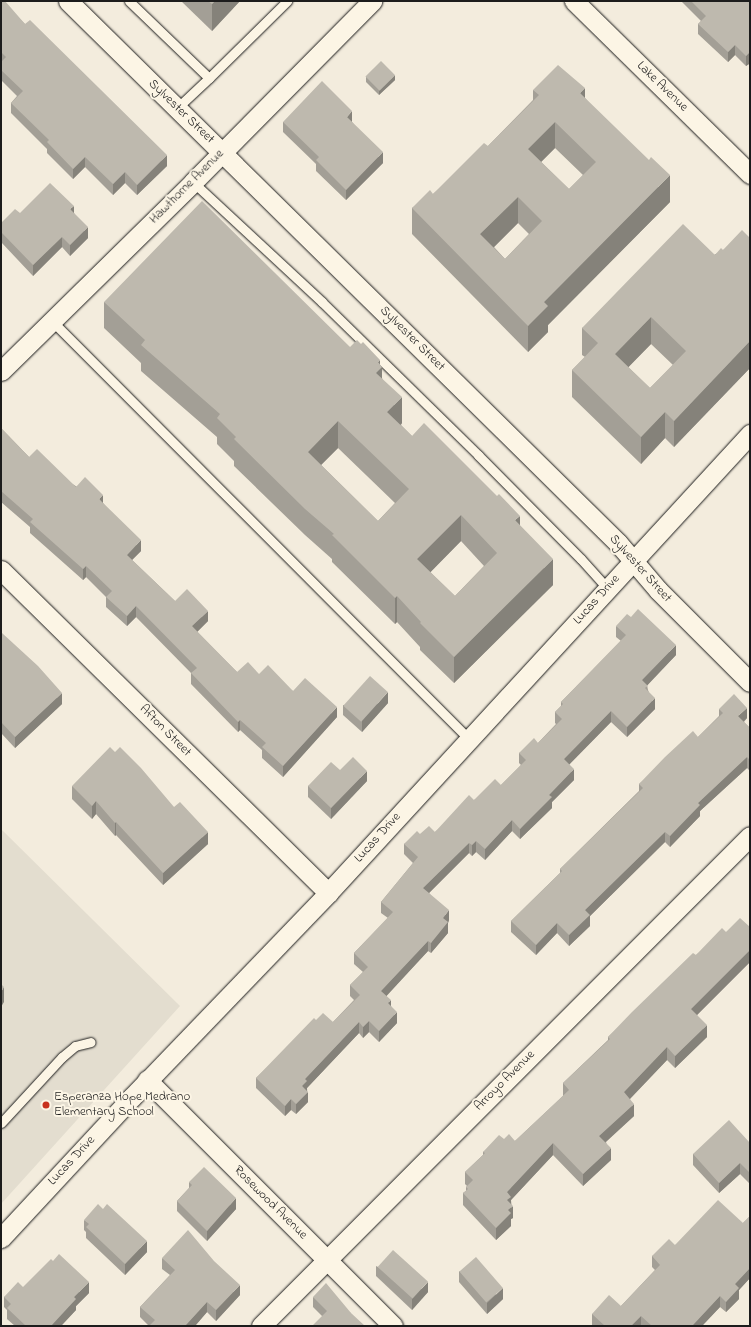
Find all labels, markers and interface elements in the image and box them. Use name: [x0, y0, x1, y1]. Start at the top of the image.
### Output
street label: Lake Avenue: [633, 59, 691, 115]
street label: Sylvester Street: [145, 77, 217, 147]
street label: Hawthorne Avenue: [147, 147, 227, 227]
street label: Sylvester Street: [376, 303, 448, 375]
street label: Sylvester Street: [605, 532, 675, 606]
street label: Lucas Drive: [570, 572, 624, 628]
street label: Afton Street: [136, 702, 194, 760]
street label: Lucas Drive: [351, 810, 405, 866]
street label: Arroyo Avenue: [471, 1047, 539, 1115]
place label: Esperanza Hope Medrano Elementary School: [54, 1090, 190, 1121]
marker: Esperanza Hope Medrano Elementary School: [41, 1100, 51, 1110]
street label: Lucas Drive: [45, 1133, 99, 1189]
street label: Rosewood Avenue: [230, 1163, 310, 1243]

